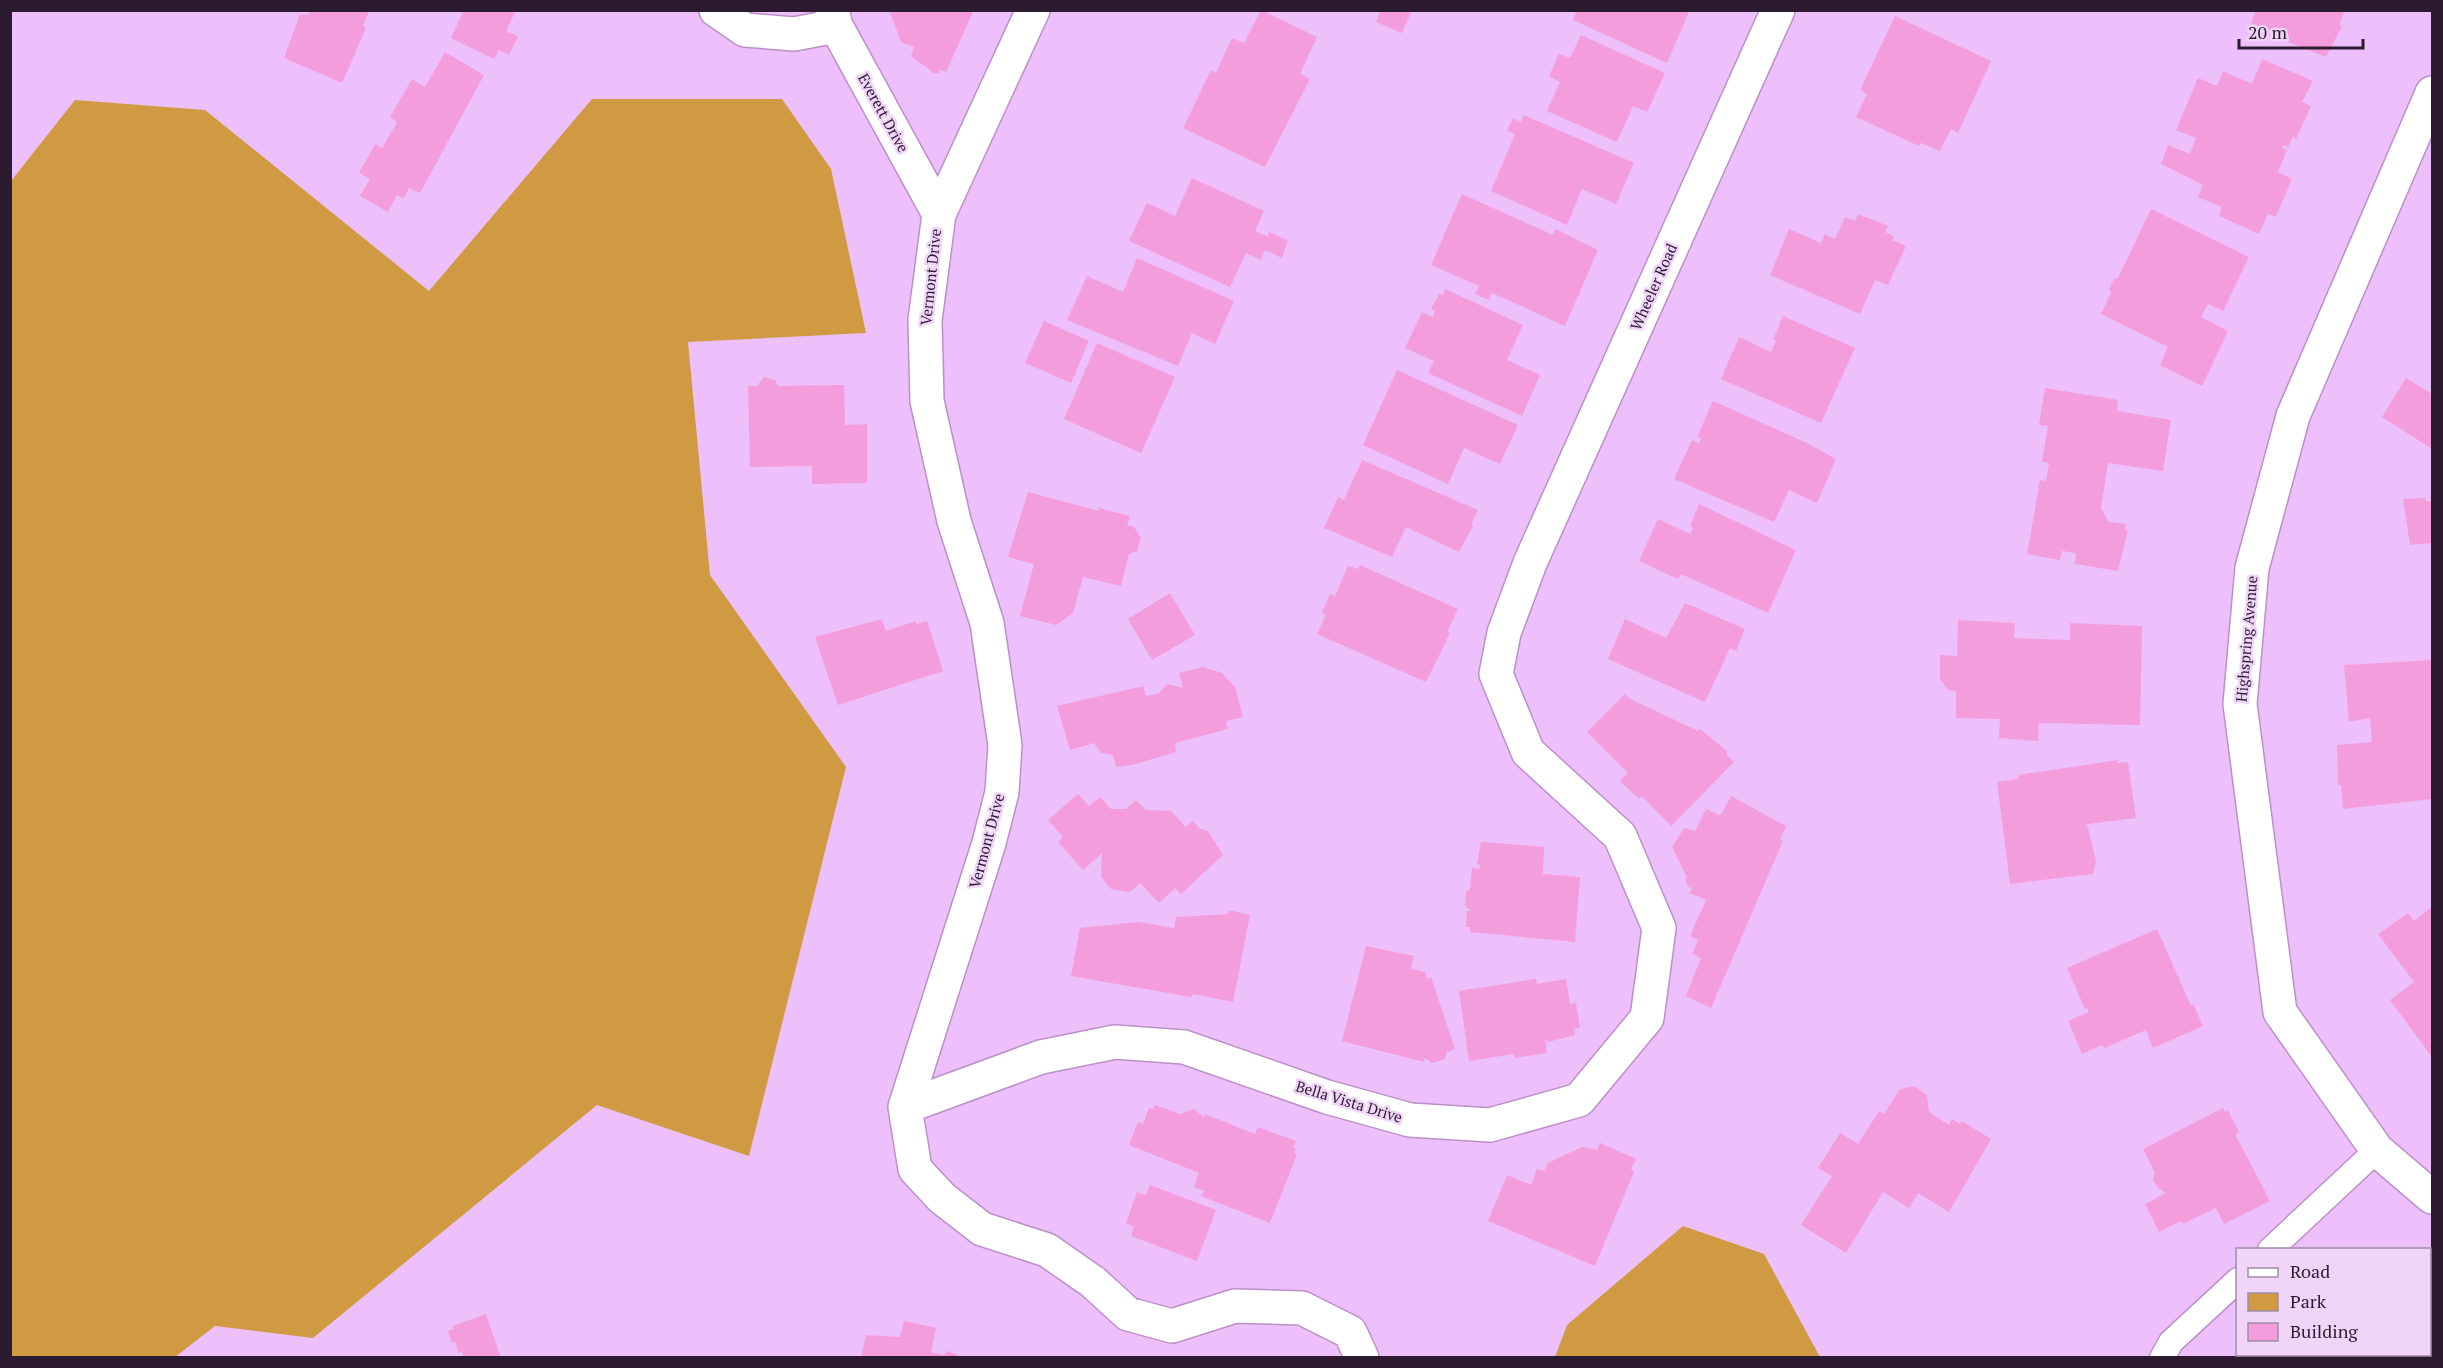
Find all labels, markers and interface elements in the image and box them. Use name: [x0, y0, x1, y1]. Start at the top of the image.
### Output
scale bar: [2239, 12, 2364, 50]
text: 20 m: [2248, 20, 2288, 44]
street label: Everett Drive: [854, 69, 914, 156]
street label: Vermont Drive: [915, 227, 945, 326]
street label: Wheeler Road: [1625, 240, 1681, 333]
street label: Highspring Avenue: [2231, 575, 2261, 703]
street label: Vermont Drive: [964, 791, 1008, 890]
street label: Bella Vista Drive: [1294, 1075, 1405, 1127]
legend: [2236, 1248, 2431, 1356]
text: Road: [2290, 1259, 2330, 1283]
text: Park: [2290, 1289, 2327, 1313]
text: Building: [2290, 1319, 2358, 1343]

